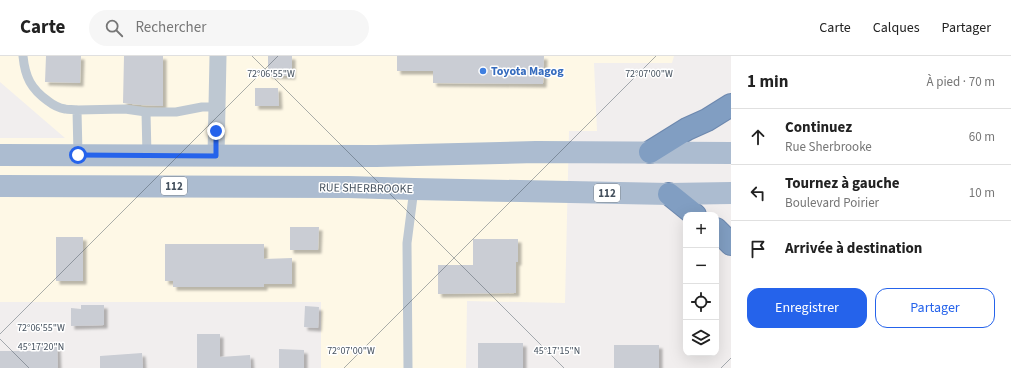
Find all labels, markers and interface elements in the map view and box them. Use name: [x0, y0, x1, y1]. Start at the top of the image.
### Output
search box: [89, 10, 369, 46]
text: Carte: [20, 14, 65, 41]
icon: search: [103, 17, 125, 39]
text: Rechercher: [135, 17, 206, 38]
text: Carte: [819, 18, 851, 38]
text: Calques: [873, 18, 920, 38]
text: Partager: [942, 18, 991, 38]
place label: Toyota Magog: [491, 63, 564, 80]
marker: Toyota Magog: [478, 66, 488, 76]
text: 72°06'55"W: [247, 67, 295, 81]
text: 72°07'00"W: [625, 67, 673, 81]
text: 1 min: [747, 70, 788, 94]
text: À pied · 70 m: [927, 73, 995, 91]
text: Continuez: [785, 117, 852, 138]
route end: [207, 122, 225, 140]
icon: ahead: [747, 126, 769, 148]
text: 60 m: [969, 128, 995, 146]
text: Rue Sherbrooke: [785, 138, 872, 156]
route start: [69, 146, 87, 164]
text: Tournez à gauche: [785, 173, 900, 194]
road number: 112: [161, 177, 187, 195]
street label: RUE SHERBROOKE: [319, 179, 413, 198]
icon: left: [747, 182, 769, 204]
road number: 112: [594, 184, 620, 202]
text: 10 m: [969, 184, 995, 202]
text: Boulevard Poirier: [785, 194, 879, 212]
map controls: [683, 212, 719, 356]
button: +: [683, 212, 719, 248]
icon: arrive: [747, 238, 769, 260]
text: Arrivée à destination: [785, 238, 922, 259]
button: −: [683, 248, 719, 284]
button: locate: [683, 284, 719, 320]
button: Enregistrer: [747, 288, 867, 328]
button: Partager: [875, 288, 995, 328]
button: layers: [683, 320, 719, 356]
text: 72°06'55"W: [17, 321, 65, 335]
text: 45°17'20"N: [18, 340, 64, 354]
text: 72°07'00"W: [327, 344, 375, 358]
text: 45°17'15"N: [534, 344, 580, 358]

